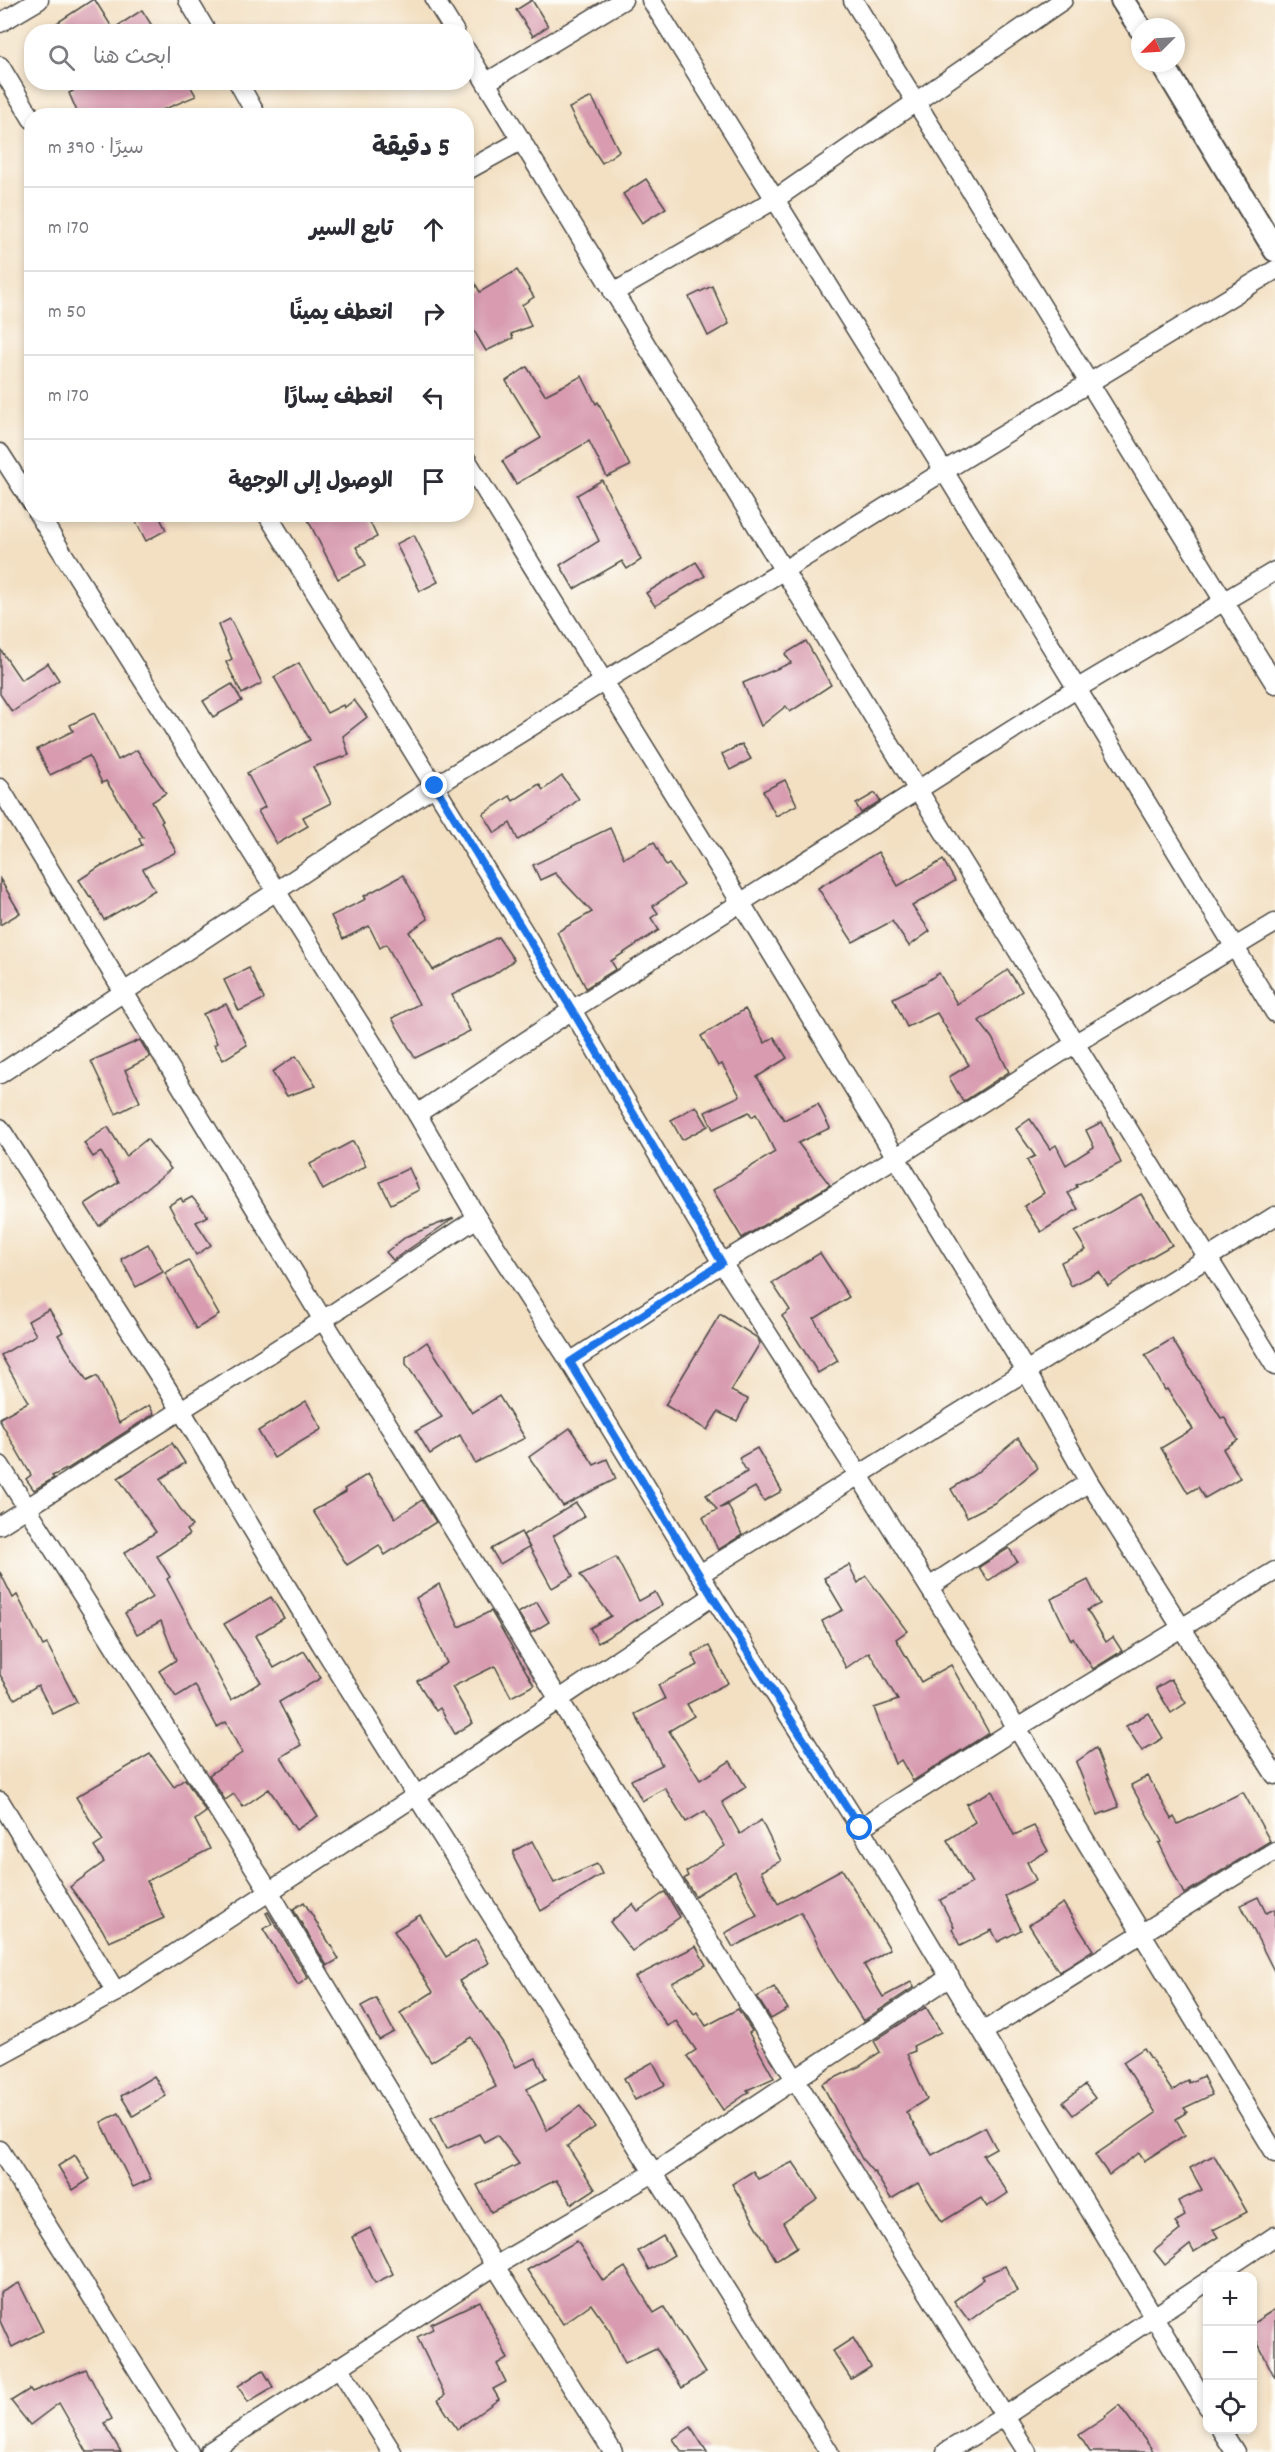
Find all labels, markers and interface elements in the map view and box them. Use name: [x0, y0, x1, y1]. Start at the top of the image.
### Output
north arrow: [1131, 18, 1185, 72]
search box: [24, 24, 474, 90]
icon: search: [45, 41, 78, 74]
text: ابحث هنا: [93, 43, 172, 74]
text: 5 دقيقة: [372, 131, 450, 168]
text: سيرًا · 390 m: [48, 135, 144, 163]
icon: ahead: [417, 213, 450, 246]
text: 170 m: [48, 215, 89, 243]
text: تابع السير: [310, 215, 393, 246]
icon: right: [417, 297, 450, 330]
text: 50 m: [48, 299, 87, 327]
text: انعطف يمينًا: [290, 299, 393, 330]
icon: left: [417, 381, 450, 414]
text: 170 m: [48, 383, 89, 411]
text: انعطف يسارًا: [284, 383, 393, 414]
icon: arrive: [417, 465, 450, 498]
text: الوصول إلى الوجهة: [228, 467, 393, 498]
route end: [421, 772, 447, 798]
route start: [846, 1814, 872, 1840]
map controls: [1203, 2272, 1257, 2434]
button: +: [1203, 2272, 1257, 2326]
button: −: [1203, 2326, 1257, 2380]
button: locate: [1203, 2380, 1257, 2434]

